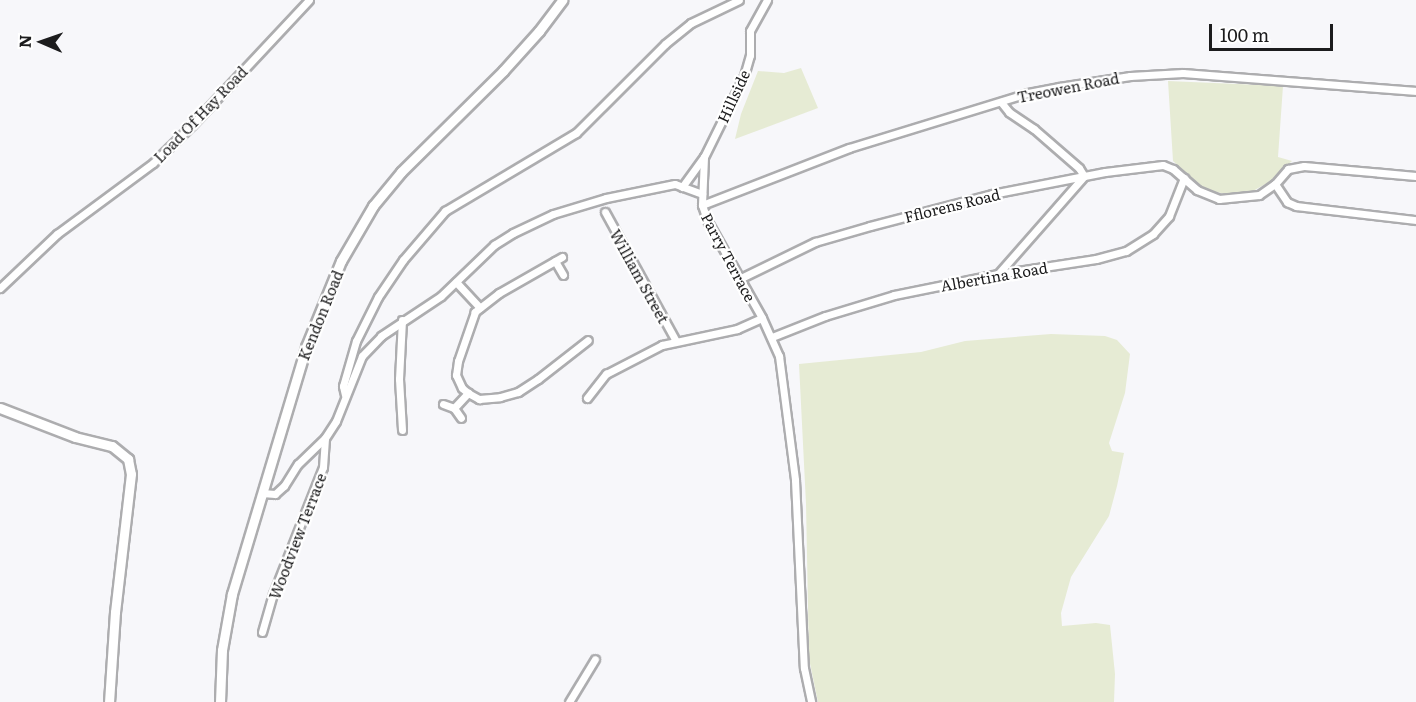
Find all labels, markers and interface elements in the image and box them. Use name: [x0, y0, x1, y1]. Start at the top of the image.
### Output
north arrow: [12, 12, 72, 72]
scale bar: [1212, 12, 1336, 50]
text: 100 m: [1220, 21, 1269, 48]
text: N: [12, 34, 36, 49]
street label: Load Of Hay Road: [150, 62, 250, 166]
street label: Hillside: [713, 67, 753, 125]
street label: Treowen Road: [1015, 68, 1121, 106]
street label: Fflorens Road: [902, 184, 1002, 226]
street label: Parry Terrace: [698, 210, 760, 304]
street label: William Street: [607, 226, 673, 326]
street label: Albertina Road: [939, 258, 1049, 294]
street label: Kendon Road: [294, 267, 346, 363]
street label: Woodview Terrace: [265, 470, 329, 602]

